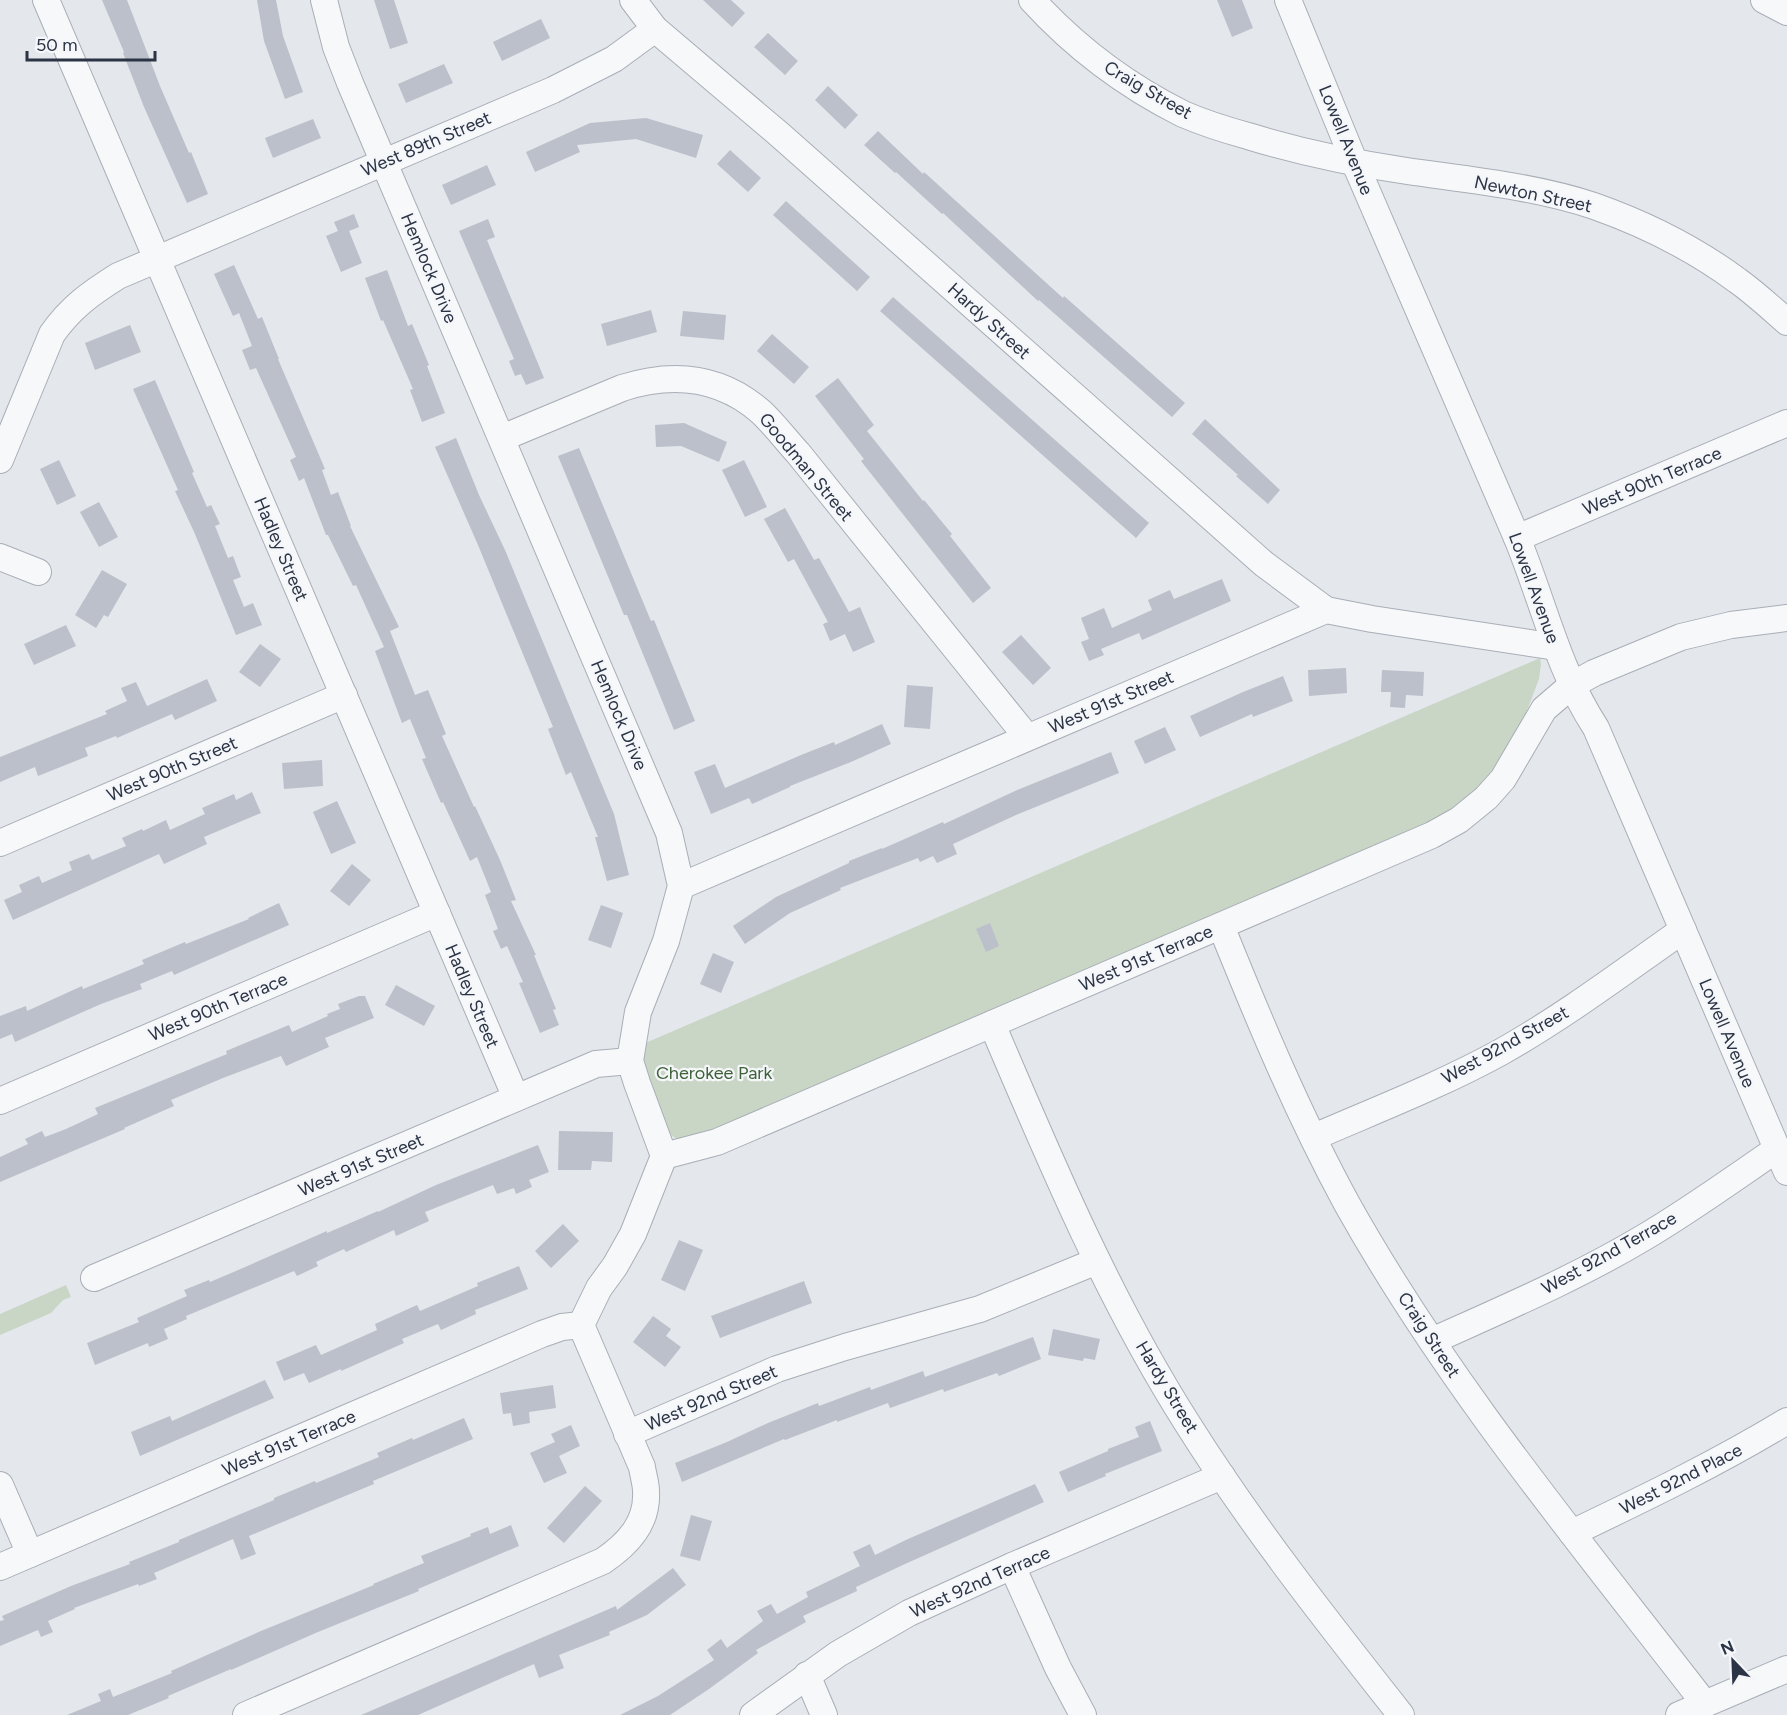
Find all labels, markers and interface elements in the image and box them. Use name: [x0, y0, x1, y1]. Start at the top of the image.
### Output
scale bar: [27, 24, 154, 62]
text: 50 m: [36, 34, 78, 56]
street label: Craig Street: [1100, 56, 1196, 124]
street label: Lowell Avenue: [1314, 82, 1378, 198]
street label: West 89th Street: [358, 107, 494, 181]
street label: Newton Street: [1472, 171, 1594, 217]
street label: Hemlock Drive: [396, 210, 462, 327]
street label: Hardy Street: [943, 278, 1035, 364]
street label: Goodman Street: [754, 408, 858, 526]
street label: West 90th Terrace: [1579, 442, 1725, 520]
street label: Hadley Street: [249, 494, 313, 605]
street label: Lowell Avenue: [1504, 529, 1564, 647]
street label: Hemlock Drive: [586, 657, 652, 774]
street label: West 91st Street: [1045, 666, 1177, 738]
street label: West 90th Street: [104, 732, 241, 806]
street label: West 91st Terrace: [1076, 920, 1216, 996]
street label: Hadley Street: [440, 941, 504, 1052]
street label: West 90th Terrace: [145, 968, 291, 1046]
street label: Lowell Avenue: [1694, 975, 1760, 1091]
street label: West 92nd Street: [1438, 1001, 1572, 1089]
park label: Cherokee Park: [656, 1062, 772, 1084]
street label: West 91st Street: [295, 1129, 427, 1201]
street label: West 92nd Terrace: [1538, 1207, 1680, 1299]
street label: Craig Street: [1393, 1288, 1465, 1382]
street label: Hardy Street: [1131, 1337, 1203, 1437]
street label: West 92nd Street: [641, 1360, 781, 1436]
street label: West 91st Terrace: [219, 1405, 359, 1481]
street label: West 92nd Place: [1616, 1439, 1746, 1519]
street label: West 92nd Terrace: [907, 1541, 1054, 1623]
north arrow: [1703, 1631, 1763, 1691]
text: N: [1718, 1636, 1737, 1659]

